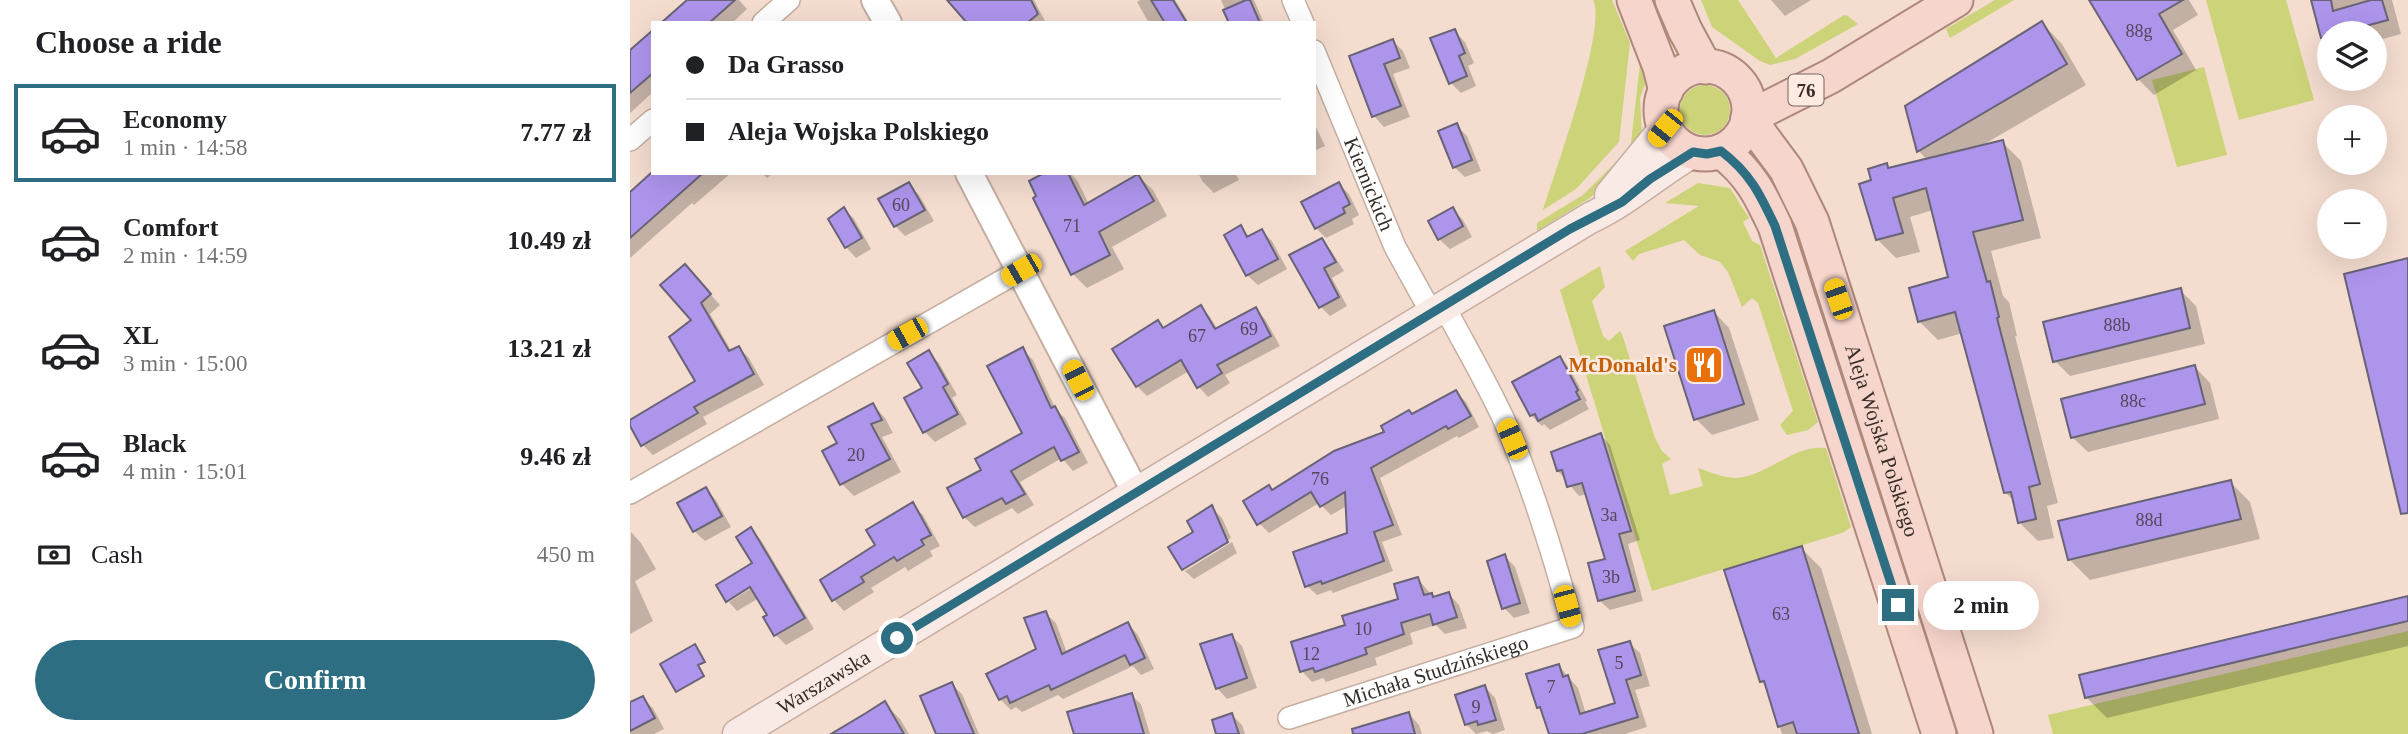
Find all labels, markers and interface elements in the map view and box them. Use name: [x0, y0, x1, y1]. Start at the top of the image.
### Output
house number: 88g: [2126, 21, 2153, 41]
map controls: [2317, 21, 2387, 259]
button: layers: [2317, 21, 2387, 91]
text: Choose a ride: [35, 24, 222, 60]
text: Da Grasso: [728, 50, 844, 79]
road number: 76: [1788, 74, 1824, 106]
icon: car: [39, 102, 102, 165]
text: Economy: [123, 105, 227, 134]
car: [1644, 105, 1687, 151]
button: +: [2317, 105, 2387, 175]
text: Aleja Wojska Polskiego: [728, 117, 989, 146]
text: 7.77 zł: [520, 118, 591, 147]
street label: Kiernickich: [1339, 134, 1399, 235]
text: 1 min · 14:58: [123, 135, 248, 160]
button: −: [2317, 189, 2387, 259]
house number: 60: [892, 195, 910, 215]
icon: car: [39, 210, 102, 273]
text: Comfort: [123, 213, 218, 242]
house number: 71: [1063, 216, 1081, 236]
text: 10.49 zł: [507, 226, 591, 255]
text: 2 min · 14:59: [123, 243, 248, 268]
car: [998, 250, 1045, 290]
car: [1822, 276, 1855, 322]
car: [884, 315, 931, 353]
house number: 88b: [2104, 315, 2131, 335]
icon: car: [39, 318, 102, 381]
house number: 69: [1240, 319, 1258, 339]
text: XL: [123, 321, 159, 350]
house number: 67: [1188, 326, 1206, 346]
text: 13.21 zł: [507, 334, 591, 363]
street label: Aleja Wojska Polskiego: [1840, 341, 1924, 540]
restaurant icon: McDonald's: [1683, 344, 1725, 386]
text: 3 min · 15:00: [123, 351, 248, 376]
place label: McDonald's: [1568, 353, 1677, 377]
car: [1060, 357, 1097, 403]
house number: 88c: [2120, 391, 2146, 411]
car: [1495, 416, 1530, 462]
icon: car: [39, 426, 102, 489]
text: Black: [123, 429, 187, 458]
text: 9.46 zł: [520, 442, 591, 471]
house number: 20: [847, 445, 865, 465]
text: 4 min · 15:01: [123, 459, 248, 484]
house number: 76: [1311, 469, 1329, 489]
house number: 3a: [1601, 505, 1618, 525]
house number: 88d: [2136, 510, 2163, 530]
icon: cash: [35, 536, 73, 574]
text: Cash: [91, 540, 143, 569]
text: 450 m: [537, 542, 595, 567]
house number: 3b: [1602, 567, 1620, 587]
callout: 2 min: [1922, 580, 2038, 630]
car: [1552, 583, 1583, 629]
route end: [1882, 589, 1914, 621]
text: 2 min: [1953, 593, 2009, 618]
house number: 63: [1772, 604, 1790, 624]
house number: 10: [1354, 619, 1372, 639]
route start: [881, 622, 913, 654]
street label: Michała Studzińskiego: [1340, 630, 1531, 712]
button: Confirm: [35, 640, 595, 720]
house number: 12: [1302, 644, 1320, 664]
street label: Warszawska: [773, 645, 875, 720]
house number: 5: [1615, 653, 1624, 673]
house number: 7: [1547, 677, 1556, 697]
house number: 9: [1472, 697, 1481, 717]

